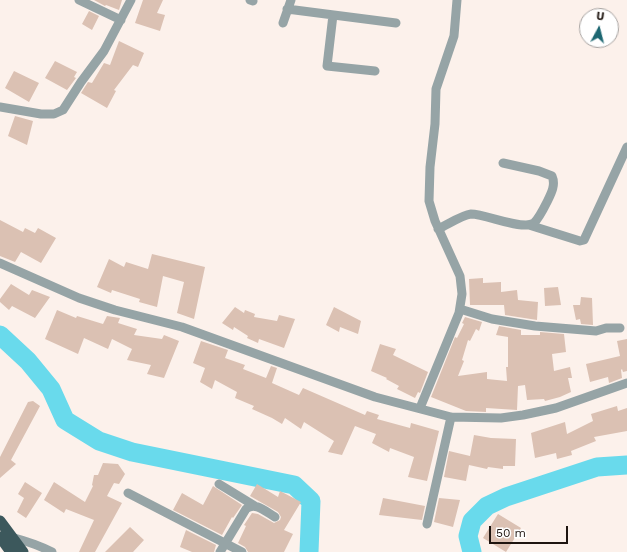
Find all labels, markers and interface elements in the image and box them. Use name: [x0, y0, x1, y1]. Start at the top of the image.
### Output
north arrow: [579, 8, 619, 48]
text: U: [596, 10, 605, 24]
scale bar: [491, 518, 570, 544]
text: 50 m: [496, 526, 526, 540]

